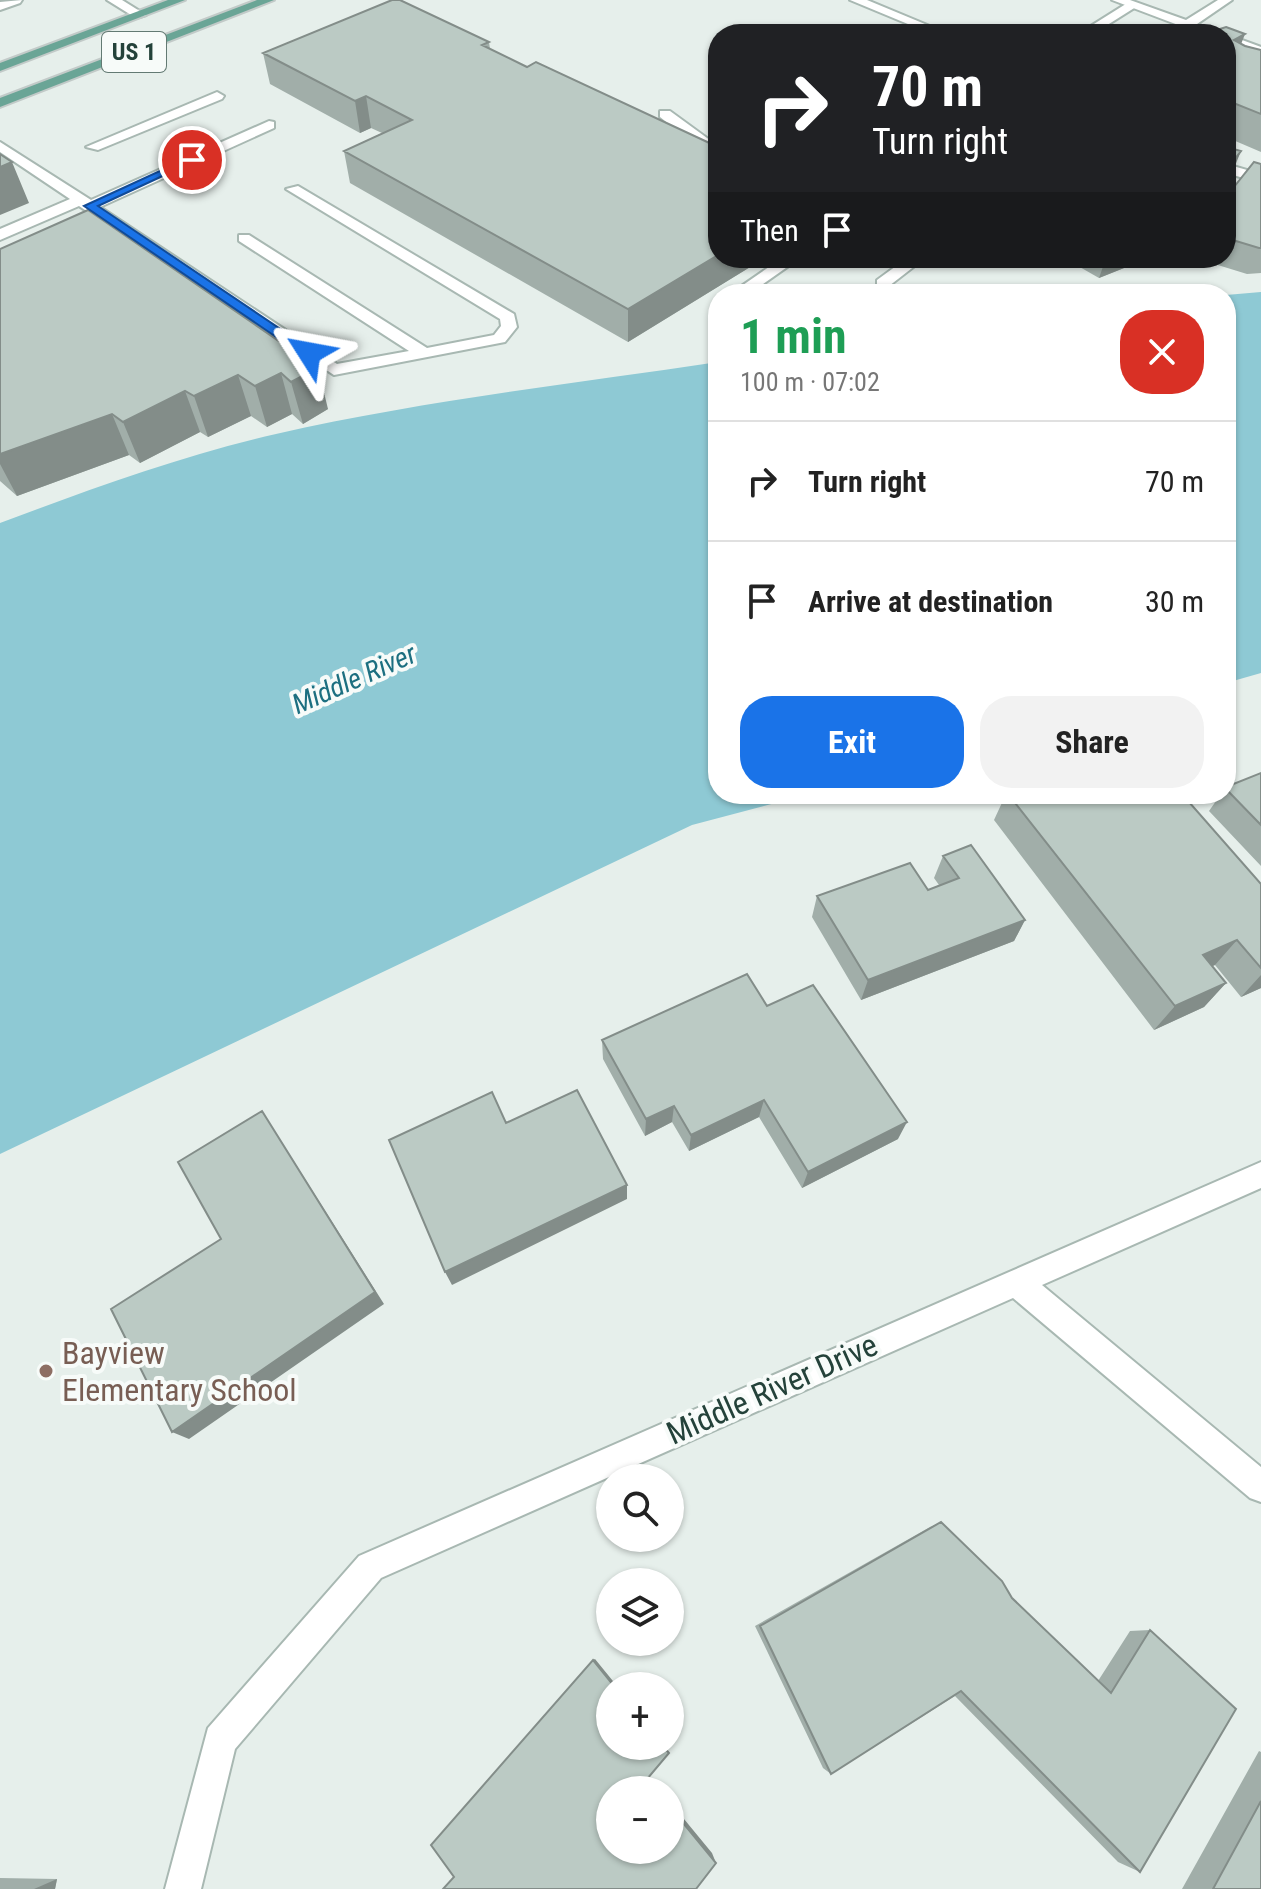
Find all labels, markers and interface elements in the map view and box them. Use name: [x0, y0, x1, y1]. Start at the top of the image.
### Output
road number: US 1: [102, 32, 166, 72]
text: 70 m: [872, 54, 983, 120]
icon: right: [740, 56, 844, 160]
text: Turn right: [872, 121, 1008, 163]
pin: [158, 126, 226, 194]
icon: arrive: [170, 138, 214, 182]
icon: arrive: [815, 208, 859, 252]
text: Then: [740, 213, 799, 248]
text: 1 min: [740, 308, 847, 365]
button: close: [1120, 310, 1204, 394]
position arrow: [267, 311, 351, 395]
text: 100 m · 07:02: [740, 367, 880, 397]
icon: right: [740, 459, 784, 503]
text: Turn right: [808, 464, 926, 499]
text: 70 m: [1145, 464, 1204, 499]
icon: arrive: [740, 579, 784, 623]
text: Arrive at destination: [808, 584, 1053, 619]
text: 30 m: [1145, 584, 1204, 619]
water label: Middle River: [287, 637, 422, 721]
button: Exit: [740, 696, 964, 788]
button: Share: [980, 696, 1204, 788]
street label: Middle River Drive: [661, 1326, 883, 1452]
place label: Bayview Elementary School: [62, 1334, 297, 1409]
marker: Bayview Elementary School: [37, 1362, 55, 1380]
map controls: [596, 1464, 684, 1864]
button: search: [596, 1464, 684, 1552]
button: layers: [596, 1568, 684, 1656]
button: +: [596, 1672, 684, 1760]
button: −: [596, 1776, 684, 1864]

